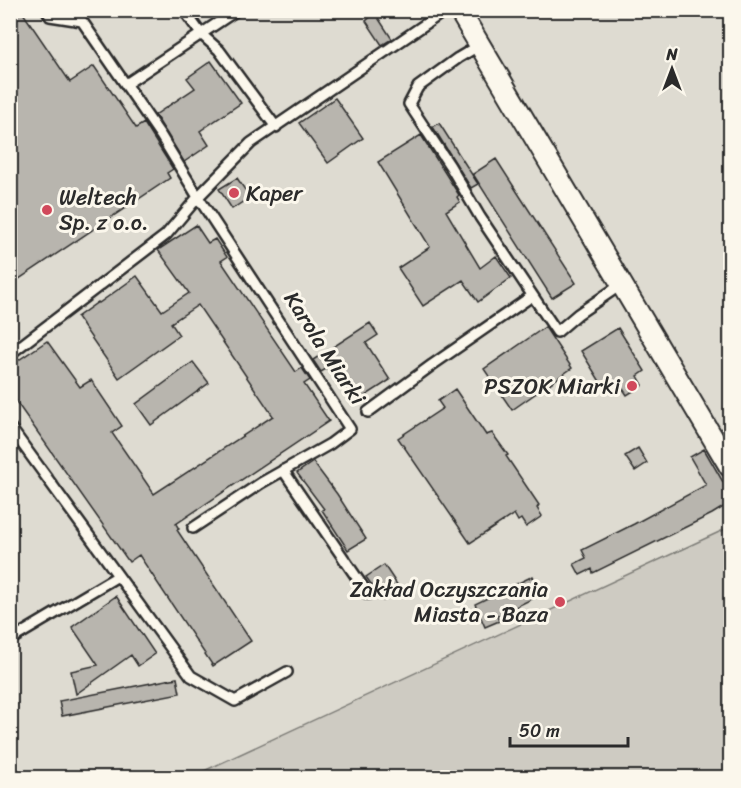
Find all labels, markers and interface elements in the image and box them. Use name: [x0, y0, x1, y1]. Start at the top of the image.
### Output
north arrow: [642, 39, 702, 99]
text: N: [665, 40, 678, 69]
place label: Kaper: [246, 174, 304, 213]
place label: Weltech Sp. z o.o.: [59, 178, 149, 242]
marker: Kaper: [227, 186, 241, 200]
marker: Weltech Sp. z o.o.: [40, 203, 54, 217]
street label: Karola Miarki: [273, 283, 377, 414]
place label: PSZOK Miarki: [484, 367, 621, 406]
marker: PSZOK Miarki: [625, 379, 639, 393]
place label: Zakład Oczyszczania Miasta - Baza: [350, 570, 549, 634]
marker: Zakład Oczyszczania Miasta - Baza: [553, 595, 567, 609]
scale bar: [510, 710, 628, 748]
text: 50 m: [519, 715, 560, 747]

